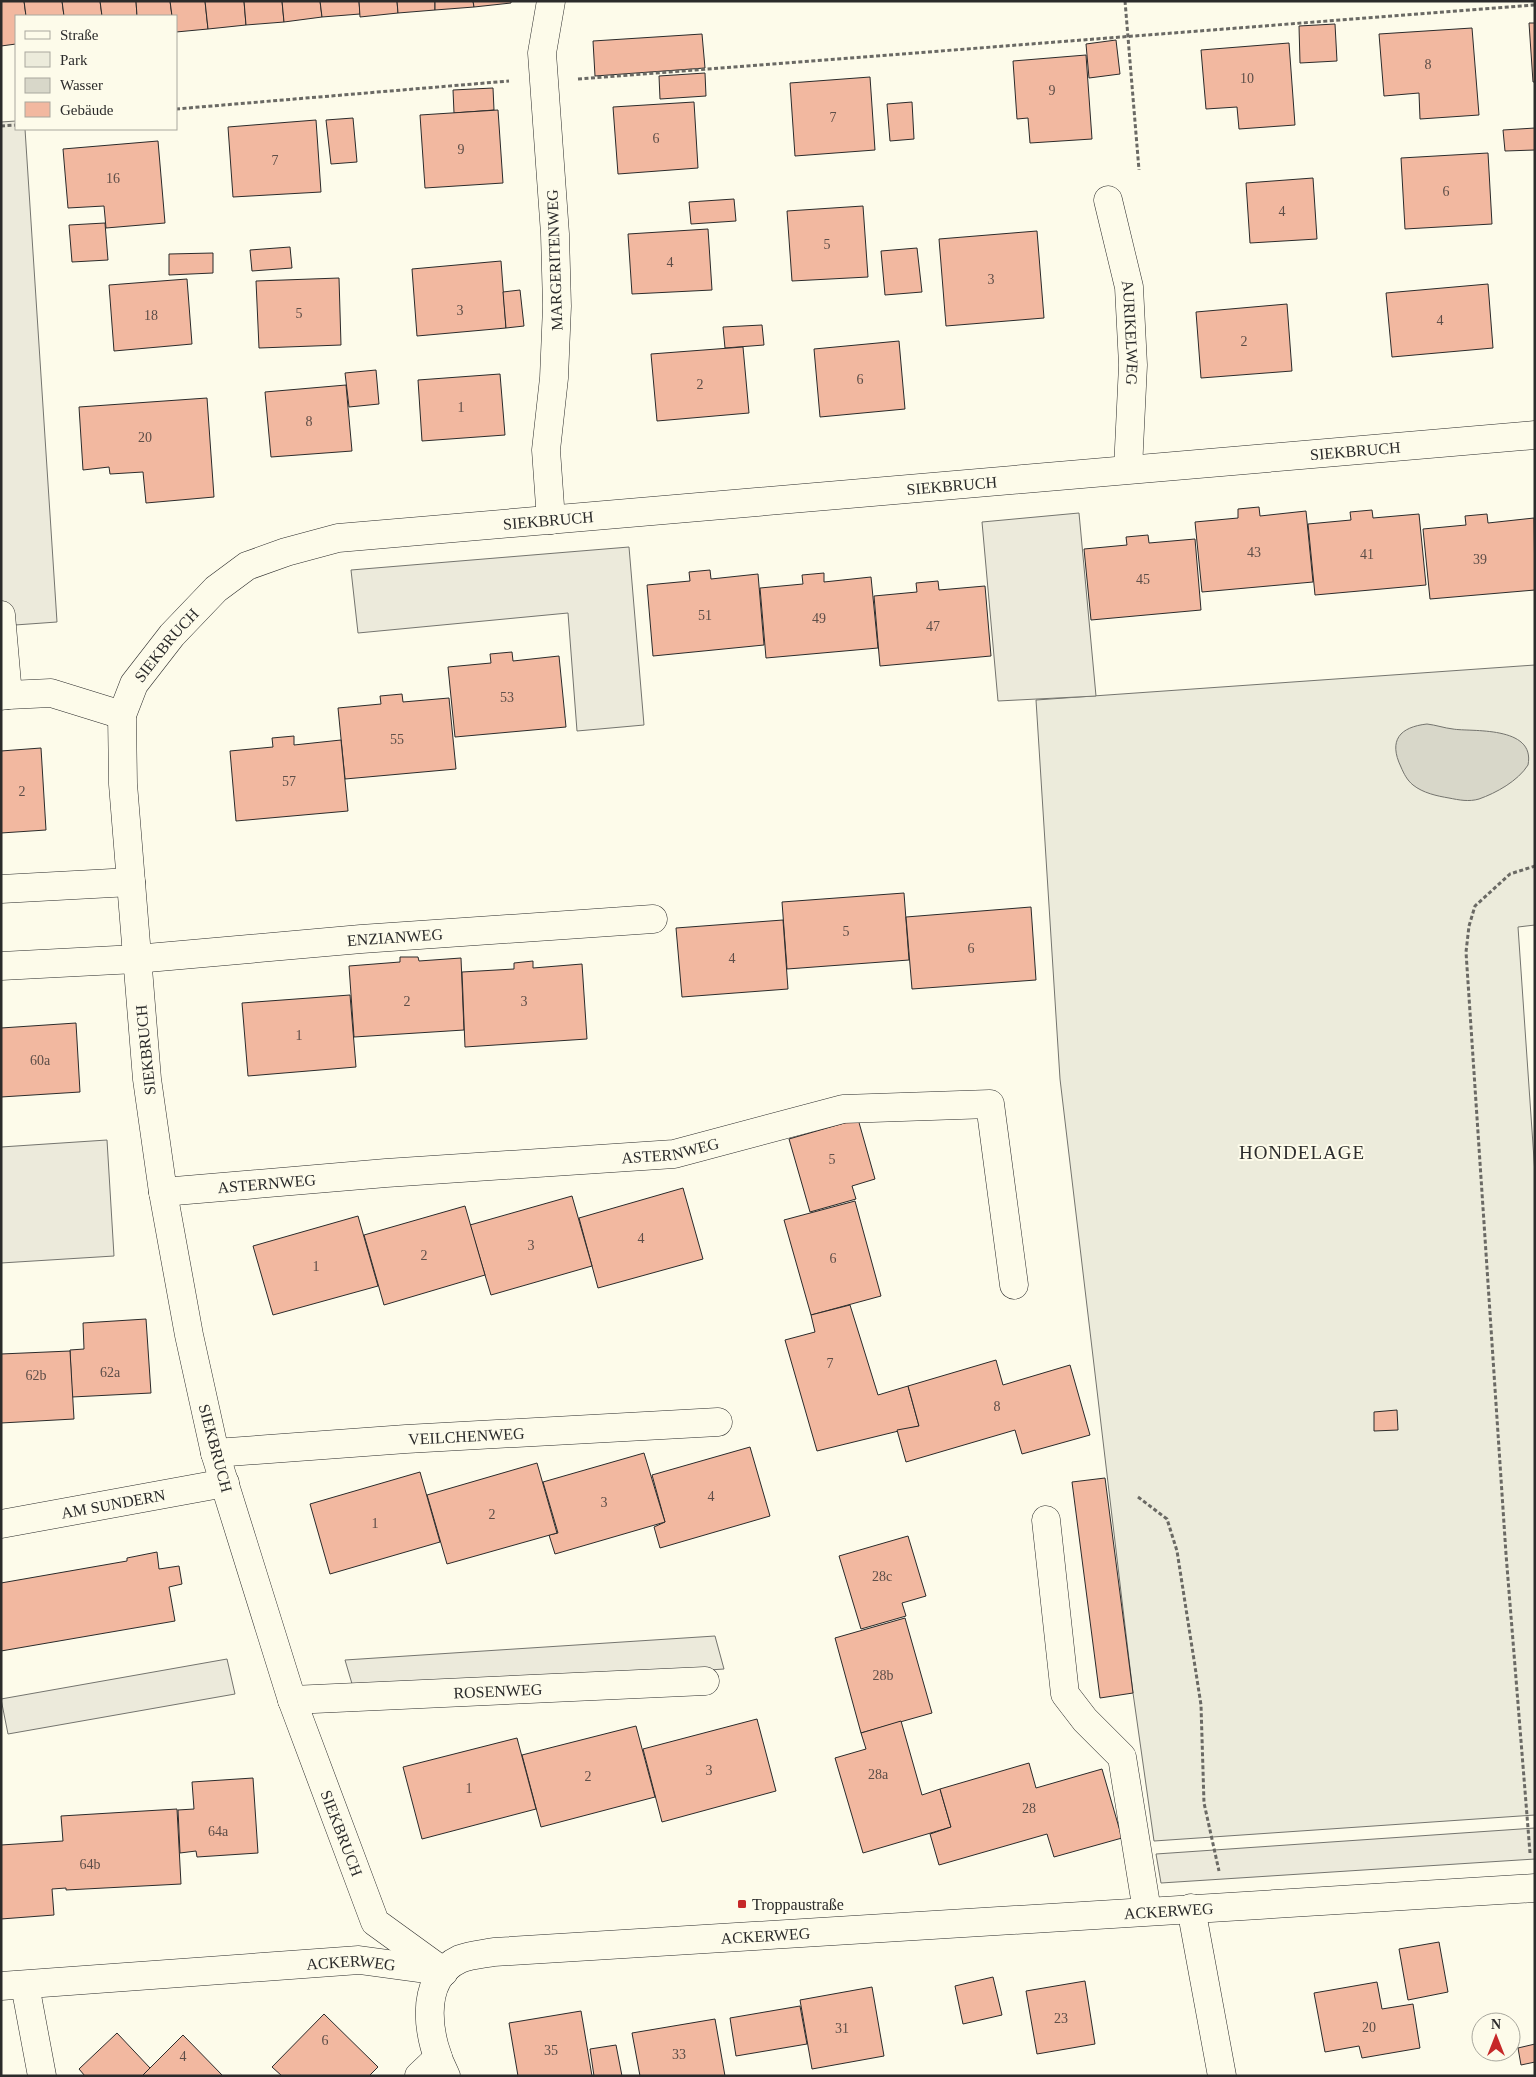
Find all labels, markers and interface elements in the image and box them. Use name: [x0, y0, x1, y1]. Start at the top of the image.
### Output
legend: [15, 15, 178, 130]
text: Straße: [60, 27, 99, 43]
text: Park: [60, 52, 88, 68]
house number: 8: [1425, 57, 1432, 72]
house number: 10: [1240, 71, 1254, 86]
text: Wasser: [60, 77, 103, 93]
house number: 9: [1049, 83, 1056, 98]
text: Gebäude: [60, 102, 114, 118]
house number: 7: [830, 110, 837, 125]
house number: 6: [653, 131, 660, 146]
house number: 9: [458, 142, 465, 157]
house number: 7: [272, 153, 279, 168]
house number: 16: [106, 171, 120, 186]
house number: 6: [1443, 184, 1450, 199]
street label: MARGERITENWEG: [544, 189, 565, 331]
house number: 4: [1279, 204, 1286, 219]
house number: 5: [824, 237, 831, 252]
house number: 4: [667, 255, 674, 270]
house number: 3: [988, 272, 995, 287]
street label: AURIKELWEG: [1119, 278, 1141, 386]
house number: 3: [457, 303, 464, 318]
house number: 5: [296, 306, 303, 321]
house number: 18: [144, 308, 158, 323]
house number: 4: [1437, 313, 1444, 328]
house number: 2: [1241, 334, 1248, 349]
house number: 6: [857, 372, 864, 387]
house number: 2: [697, 377, 704, 392]
house number: 1: [458, 400, 465, 415]
house number: 8: [306, 414, 313, 429]
house number: 20: [138, 430, 152, 445]
street label: SIEKBRUCH: [1309, 439, 1402, 463]
street label: SIEKBRUCH: [906, 473, 998, 498]
street label: SIEKBRUCH: [502, 508, 595, 533]
house number: 43: [1247, 545, 1261, 560]
house number: 41: [1360, 547, 1374, 562]
house number: 39: [1473, 552, 1487, 567]
house number: 45: [1136, 572, 1150, 587]
street label: SIEKBRUCH: [131, 605, 202, 685]
house number: 51: [698, 608, 712, 623]
house number: 49: [812, 611, 826, 626]
house number: 47: [926, 619, 940, 634]
house number: 53: [500, 690, 514, 705]
house number: 55: [390, 732, 404, 747]
house number: 57: [282, 774, 296, 789]
house number: 2: [19, 784, 26, 799]
house number: 5: [843, 924, 850, 939]
street label: ENZIANWEG: [346, 925, 444, 949]
house number: 6: [968, 941, 975, 956]
house number: 4: [729, 951, 736, 966]
house number: 2: [404, 994, 411, 1009]
house number: 3: [521, 994, 528, 1009]
street label: SIEKBRUCH: [132, 1004, 159, 1096]
house number: 1: [296, 1028, 303, 1043]
house number: 60a: [30, 1053, 51, 1068]
street label: ASTERNWEG: [621, 1134, 721, 1166]
district label: HONDELAGE: [1239, 1142, 1365, 1163]
house number: 5: [829, 1152, 836, 1167]
street label: ASTERNWEG: [217, 1171, 317, 1196]
house number: 4: [638, 1231, 645, 1246]
house number: 3: [528, 1238, 535, 1253]
house number: 2: [421, 1248, 428, 1263]
house number: 6: [830, 1251, 837, 1266]
house number: 1: [313, 1259, 320, 1274]
house number: 7: [827, 1356, 834, 1371]
house number: 62a: [100, 1365, 121, 1380]
house number: 62b: [26, 1368, 47, 1383]
house number: 8: [994, 1399, 1001, 1414]
street label: SIEKBRUCH: [196, 1402, 236, 1495]
street label: VEILCHENWEG: [408, 1425, 525, 1448]
street label: AM SUNDERN: [60, 1486, 167, 1522]
house number: 4: [708, 1489, 715, 1504]
house number: 3: [601, 1495, 608, 1510]
house number: 2: [489, 1507, 496, 1522]
house number: 1: [372, 1516, 379, 1531]
house number: 28c: [872, 1569, 892, 1584]
house number: 28b: [873, 1668, 894, 1683]
street label: ROSENWEG: [453, 1680, 543, 1702]
house number: 3: [706, 1763, 713, 1778]
house number: 28a: [868, 1767, 889, 1782]
house number: 2: [585, 1769, 592, 1784]
house number: 1: [466, 1781, 473, 1796]
street label: SIEKBRUCH: [317, 1788, 366, 1879]
house number: 28: [1022, 1801, 1036, 1816]
house number: 64a: [208, 1824, 229, 1839]
house number: 64b: [80, 1857, 101, 1872]
place label: Troppaustraße: [752, 1896, 844, 1914]
marker: Troppaustraße: [736, 1898, 748, 1910]
street label: ACKERWEG: [1123, 1900, 1214, 1922]
street label: ACKERWEG: [720, 1925, 811, 1947]
street label: ACKERWEG: [306, 1952, 397, 1974]
house number: 23: [1054, 2011, 1068, 2026]
north arrow: [1471, 2012, 1521, 2062]
text: N: [1491, 2017, 1501, 2032]
house number: 20: [1362, 2020, 1376, 2035]
house number: 31: [835, 2021, 849, 2036]
house number: 6: [322, 2033, 329, 2048]
house number: 35: [544, 2043, 558, 2058]
house number: 33: [672, 2047, 686, 2062]
house number: 4: [180, 2049, 187, 2064]

